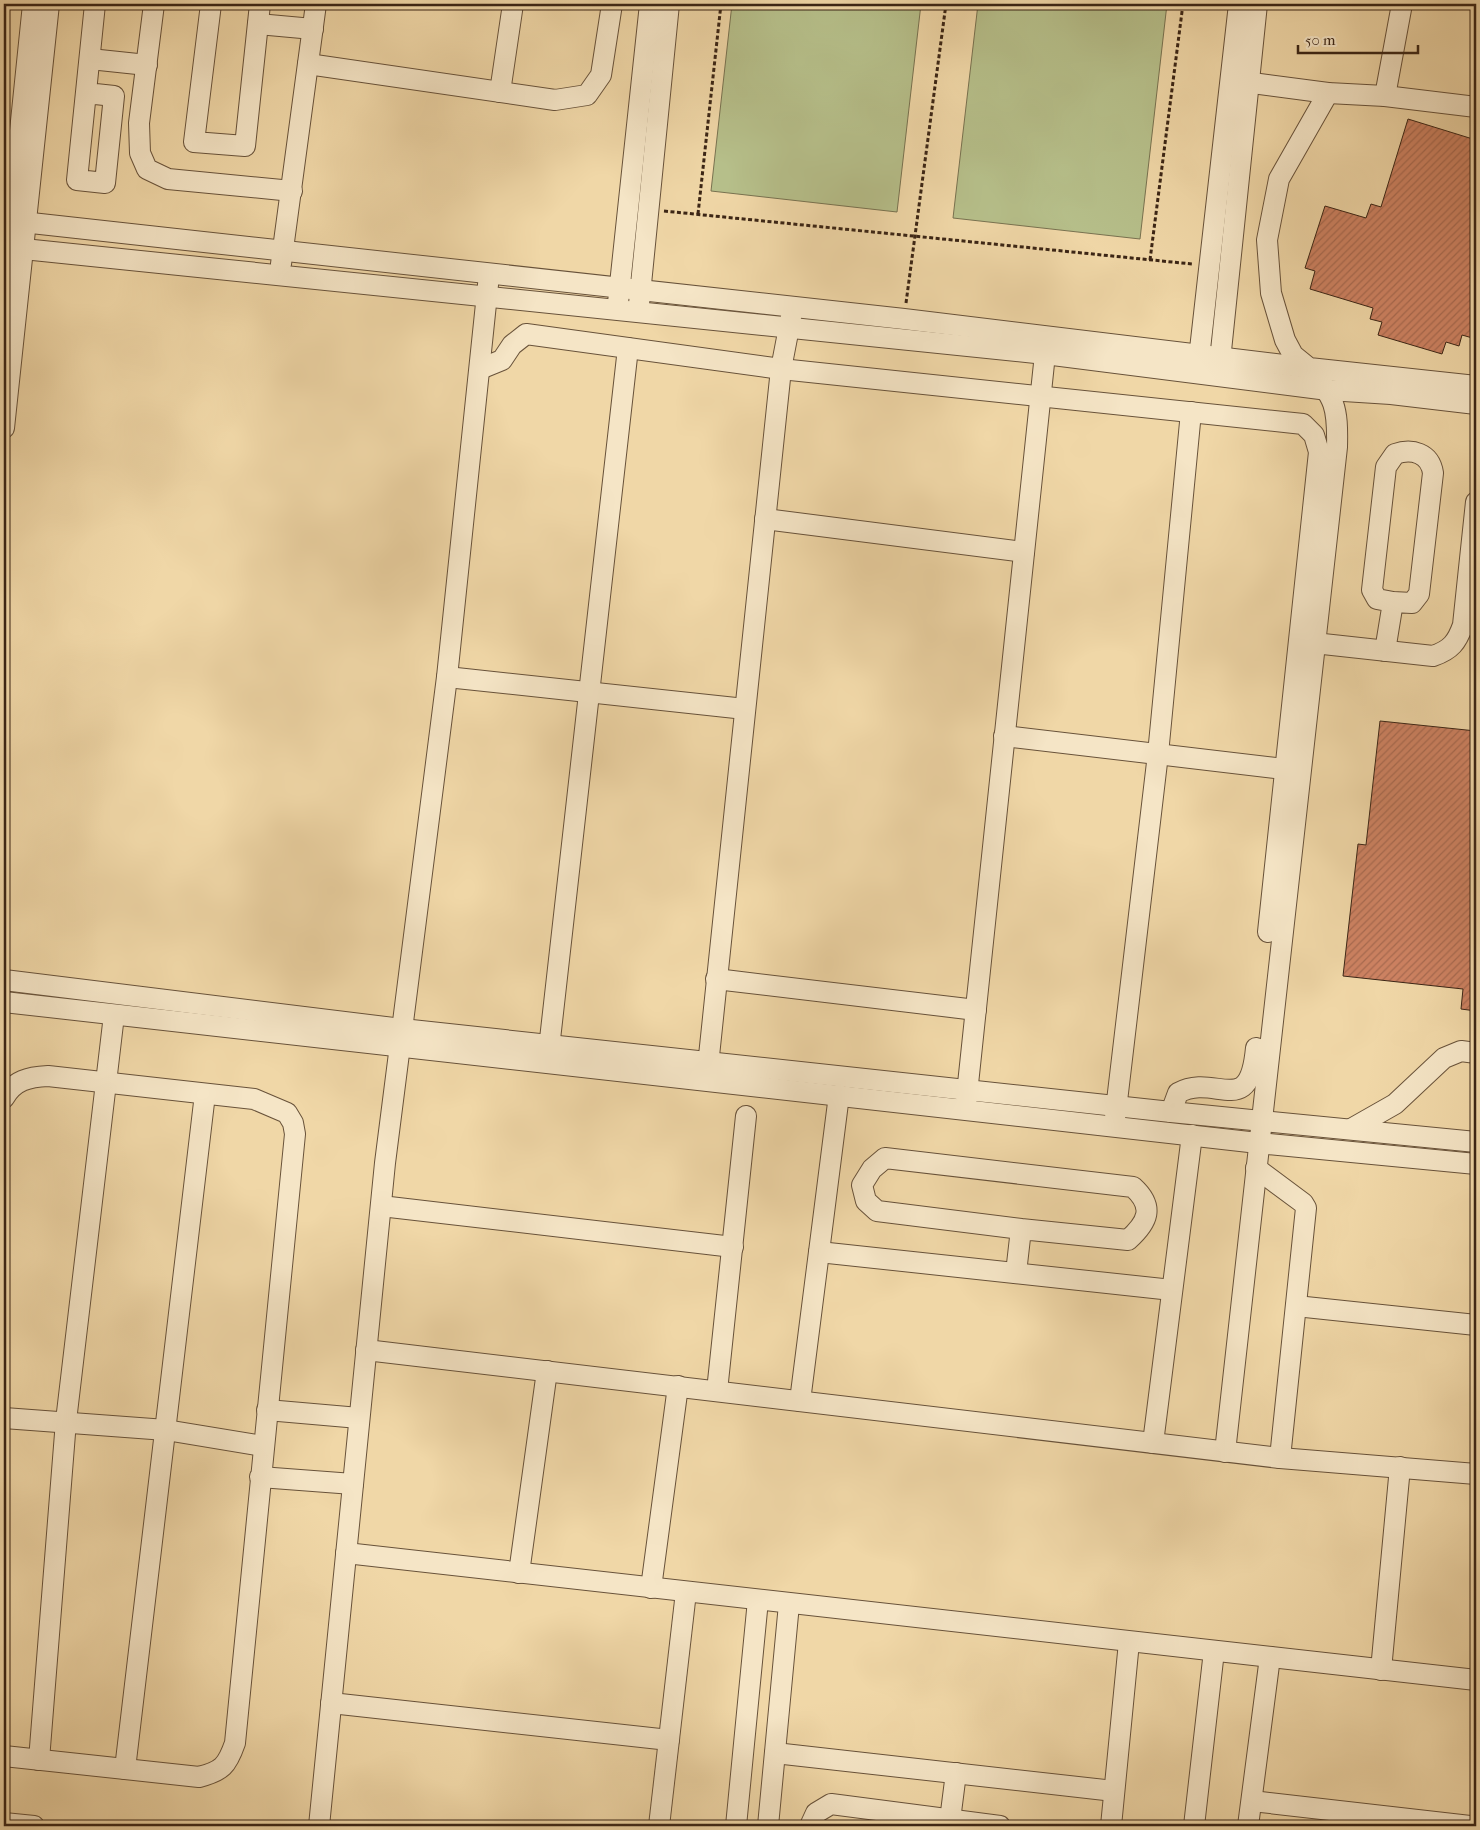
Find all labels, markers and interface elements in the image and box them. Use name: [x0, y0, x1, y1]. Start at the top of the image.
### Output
scale bar: [1298, 22, 1418, 54]
text: 50 m: [1305, 31, 1336, 49]

